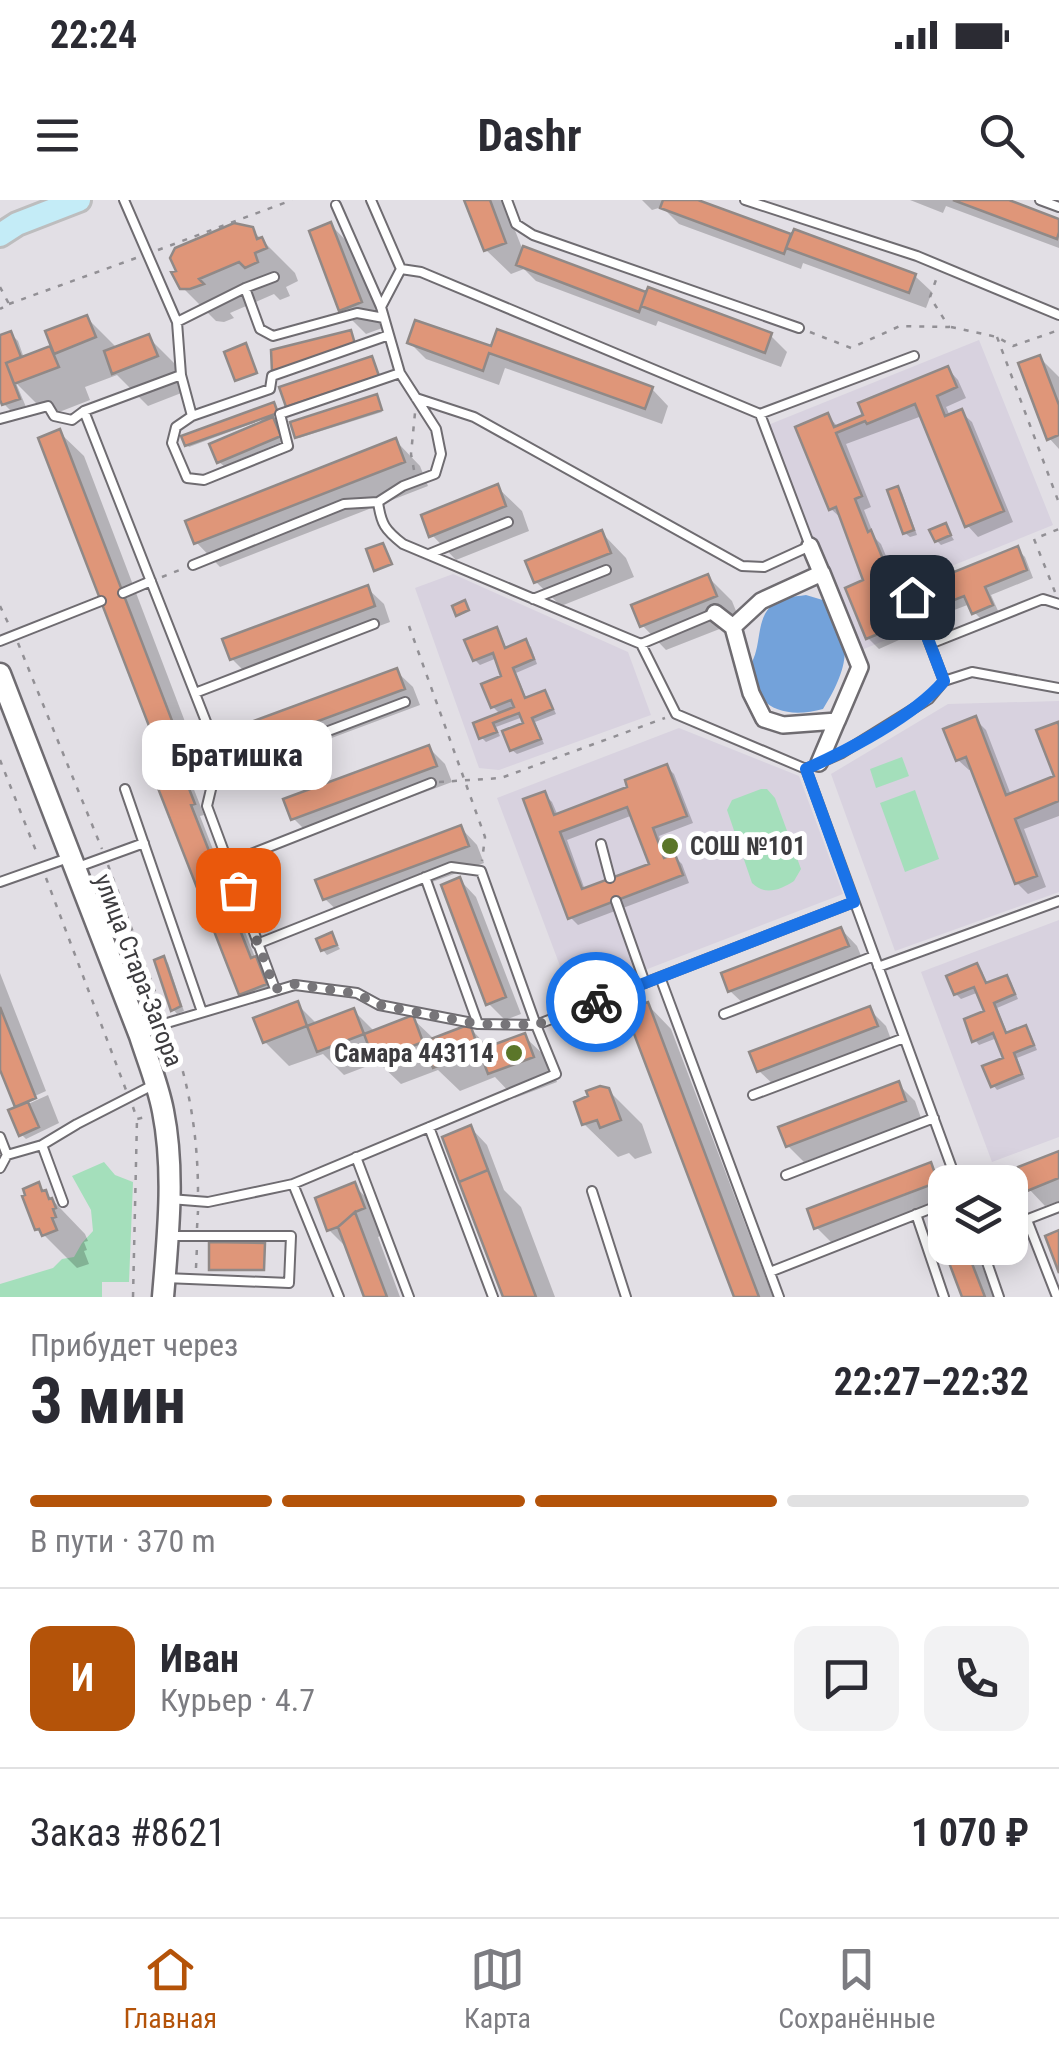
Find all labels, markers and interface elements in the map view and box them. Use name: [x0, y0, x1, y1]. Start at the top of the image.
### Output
text: 22:24: [50, 13, 137, 57]
icon: menu: [30, 108, 85, 163]
icon: search: [974, 108, 1029, 163]
text: Dashr: [477, 109, 582, 162]
pin: [870, 555, 955, 640]
icon: home: [885, 570, 940, 625]
callout: Братишка: [143, 720, 333, 790]
text: Братишка: [171, 736, 303, 774]
place label: СОШ №101: [690, 832, 806, 861]
marker: СОШ №101: [659, 835, 681, 857]
pin: [196, 848, 281, 933]
icon: bag: [211, 863, 266, 918]
street label: улица Стара-Загора: [88, 870, 189, 1071]
courier: [546, 952, 646, 1052]
icon: bike: [569, 975, 624, 1030]
place label: Самара 443114: [334, 1039, 494, 1068]
marker: Самара 443114: [503, 1042, 525, 1064]
map controls: [928, 1165, 1028, 1265]
button: layers: [928, 1165, 1028, 1265]
text: Прибудет через: [30, 1326, 238, 1364]
text: 22:27–22:32: [834, 1360, 1029, 1404]
text: 3 мин: [30, 1363, 186, 1439]
text: В пути · 370 m: [30, 1522, 216, 1560]
button: chat: [794, 1626, 899, 1731]
button: phone: [924, 1626, 1029, 1731]
text: Иван: [160, 1637, 239, 1681]
text: И: [71, 1656, 94, 1700]
text: Курьер · 4.7: [160, 1681, 315, 1719]
text: Заказ #8621: [30, 1811, 226, 1855]
text: 1 070 ₽: [911, 1811, 1029, 1855]
tab: Главная: [124, 1942, 217, 2035]
tab: Карта: [464, 1942, 531, 2035]
tab: Сохранённые: [778, 1942, 935, 2035]

